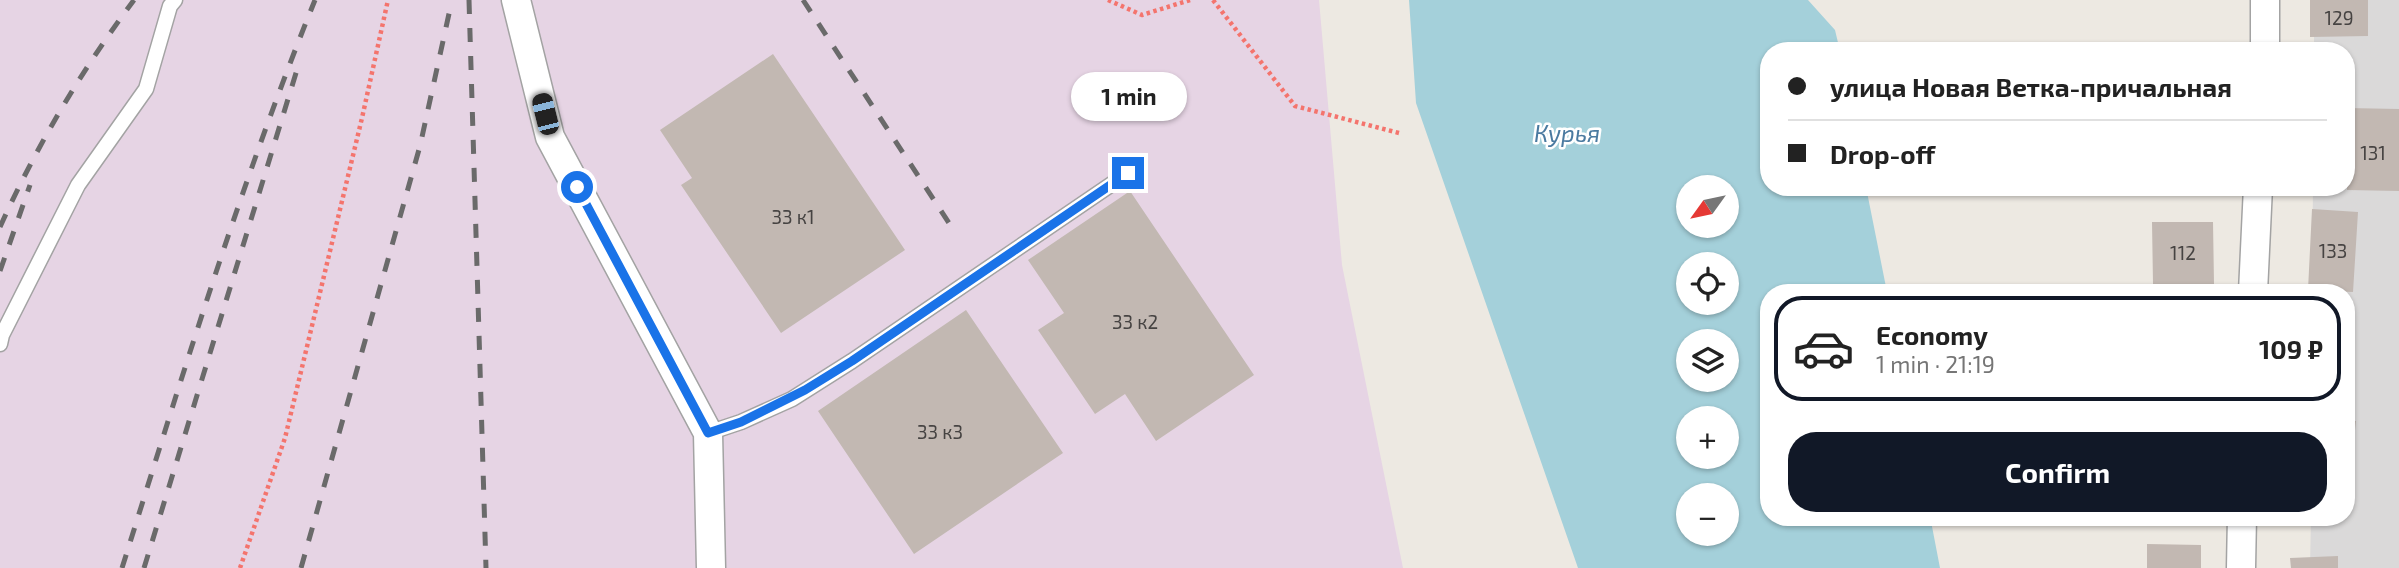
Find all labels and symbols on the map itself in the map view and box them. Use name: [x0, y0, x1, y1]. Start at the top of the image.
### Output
house number: 129: [2324, 6, 2354, 29]
callout: 1 min: [1070, 72, 1186, 120]
car: [530, 91, 561, 137]
water label: Курья: [1534, 118, 1600, 147]
house number: 131: [2360, 141, 2386, 164]
route end: [1112, 157, 1144, 189]
route start: [561, 171, 593, 203]
north arrow: [1676, 175, 1740, 238]
house number: 33 к1: [771, 205, 815, 228]
house number: 133: [2319, 239, 2347, 262]
house number: 112: [2170, 241, 2196, 264]
house number: 33 к2: [1112, 310, 1158, 333]
house number: 33 к3: [917, 420, 963, 443]

